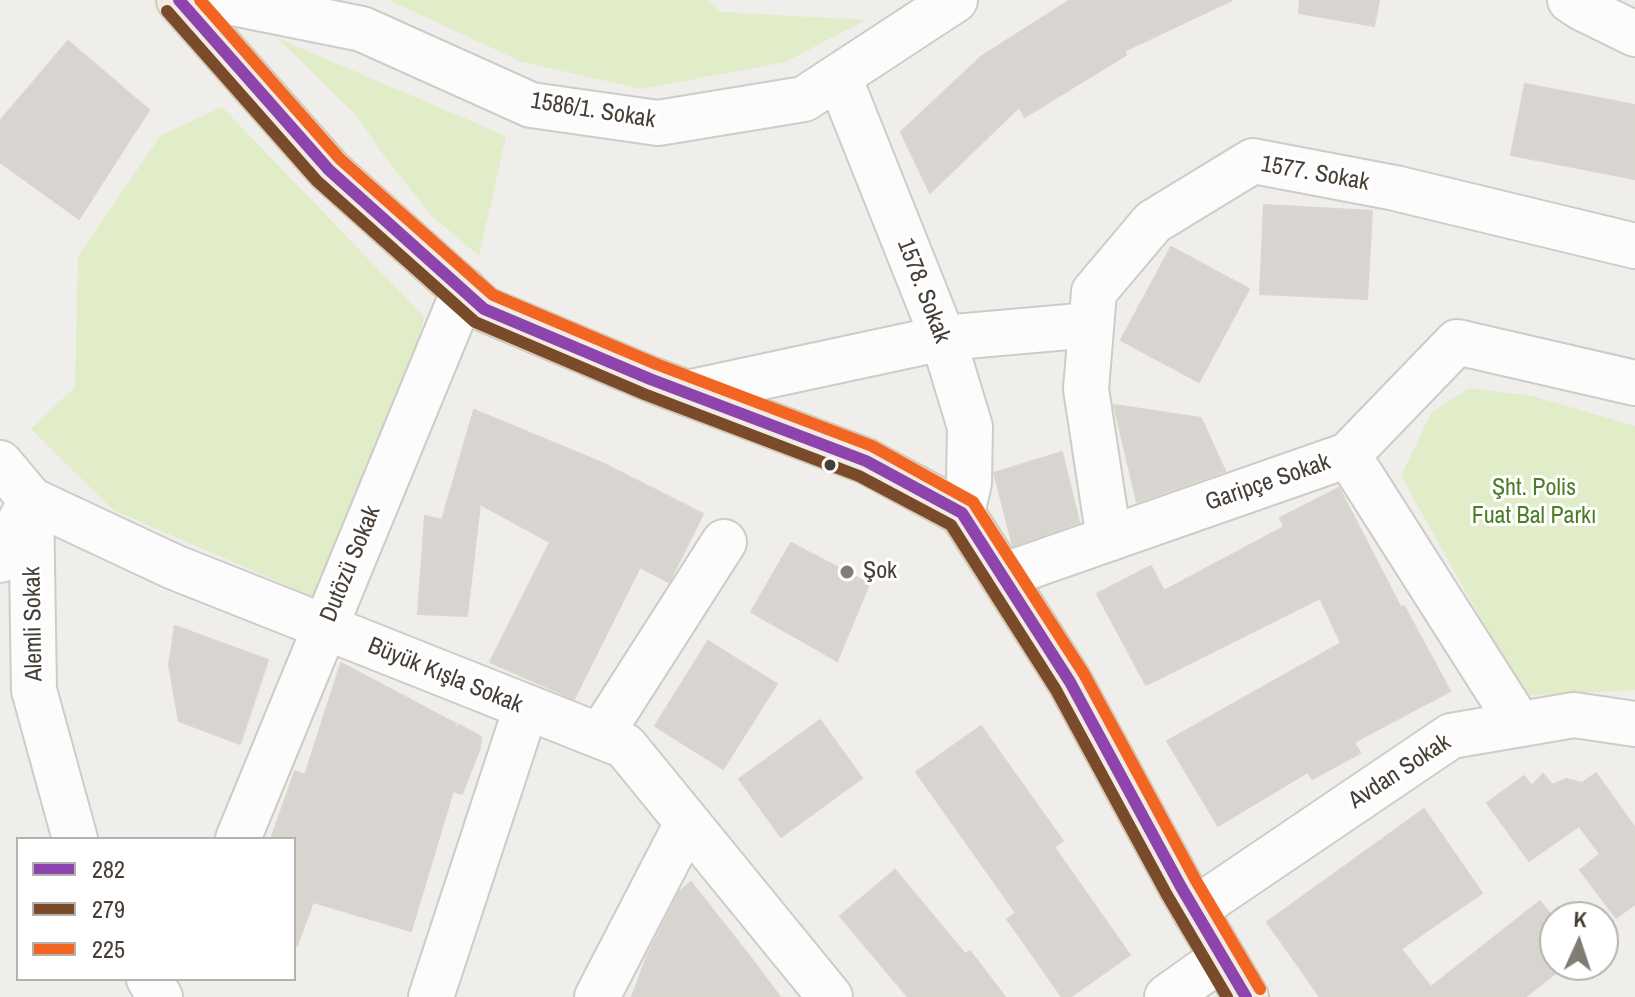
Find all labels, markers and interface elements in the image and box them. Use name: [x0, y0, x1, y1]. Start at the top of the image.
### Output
street label: 1586/1. Sokak: [529, 87, 657, 135]
street label: 1577. Sokak: [1259, 150, 1371, 198]
street label: 1578. Sokak: [890, 235, 956, 347]
street label: Garipçe Sokak: [1202, 448, 1334, 518]
unlabelled marker: [822, 457, 838, 473]
park label: Şht. Polis Fuat Bal Parkı: [1472, 475, 1596, 531]
street label: Dutözü Sokak: [315, 502, 387, 626]
place label: Şok: [863, 558, 897, 586]
marker: Şok: [838, 563, 856, 581]
street label: Alemli Sokak: [19, 566, 49, 682]
street label: Büyük Kışla Sokak: [364, 632, 526, 720]
street label: Avdan Sokak: [1344, 728, 1456, 816]
legend: [16, 837, 296, 981]
text: 282: [92, 853, 125, 885]
text: 279: [92, 893, 125, 925]
north arrow: [1539, 901, 1619, 981]
text: K: [1573, 904, 1587, 934]
text: 225: [92, 933, 125, 965]

